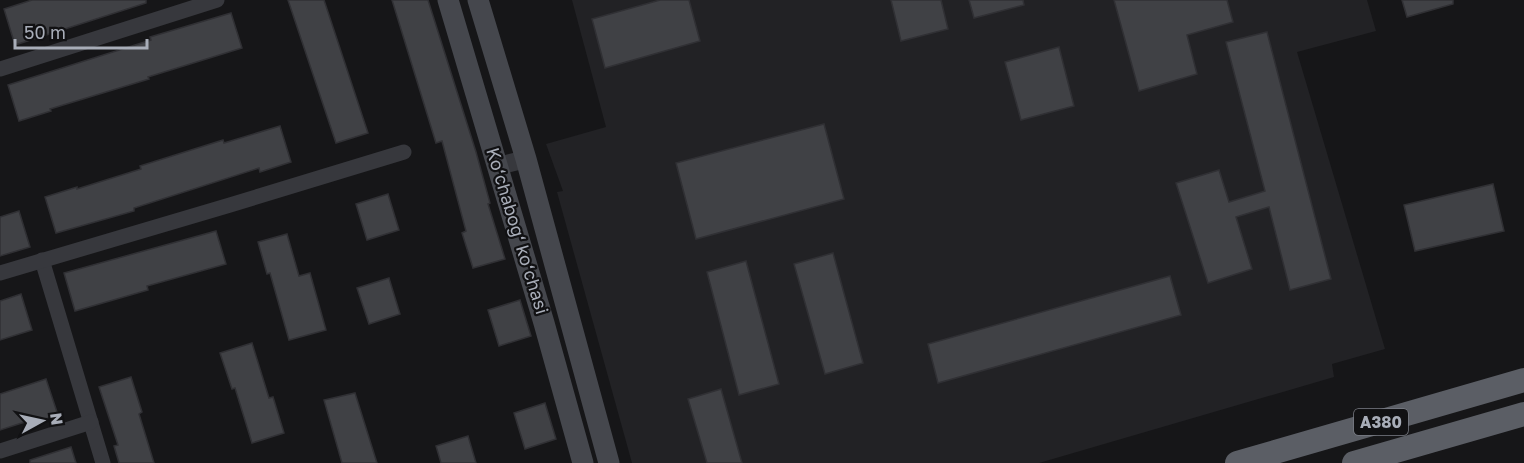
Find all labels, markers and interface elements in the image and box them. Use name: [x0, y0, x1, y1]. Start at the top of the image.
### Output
scale bar: [15, 12, 147, 50]
text: 50 m: [24, 21, 66, 43]
street label: Ko‘chabog‘ ko‘chasi: [482, 145, 554, 317]
north arrow: [12, 391, 72, 451]
road number: A380: [1354, 409, 1408, 435]
text: N: [46, 411, 68, 426]

